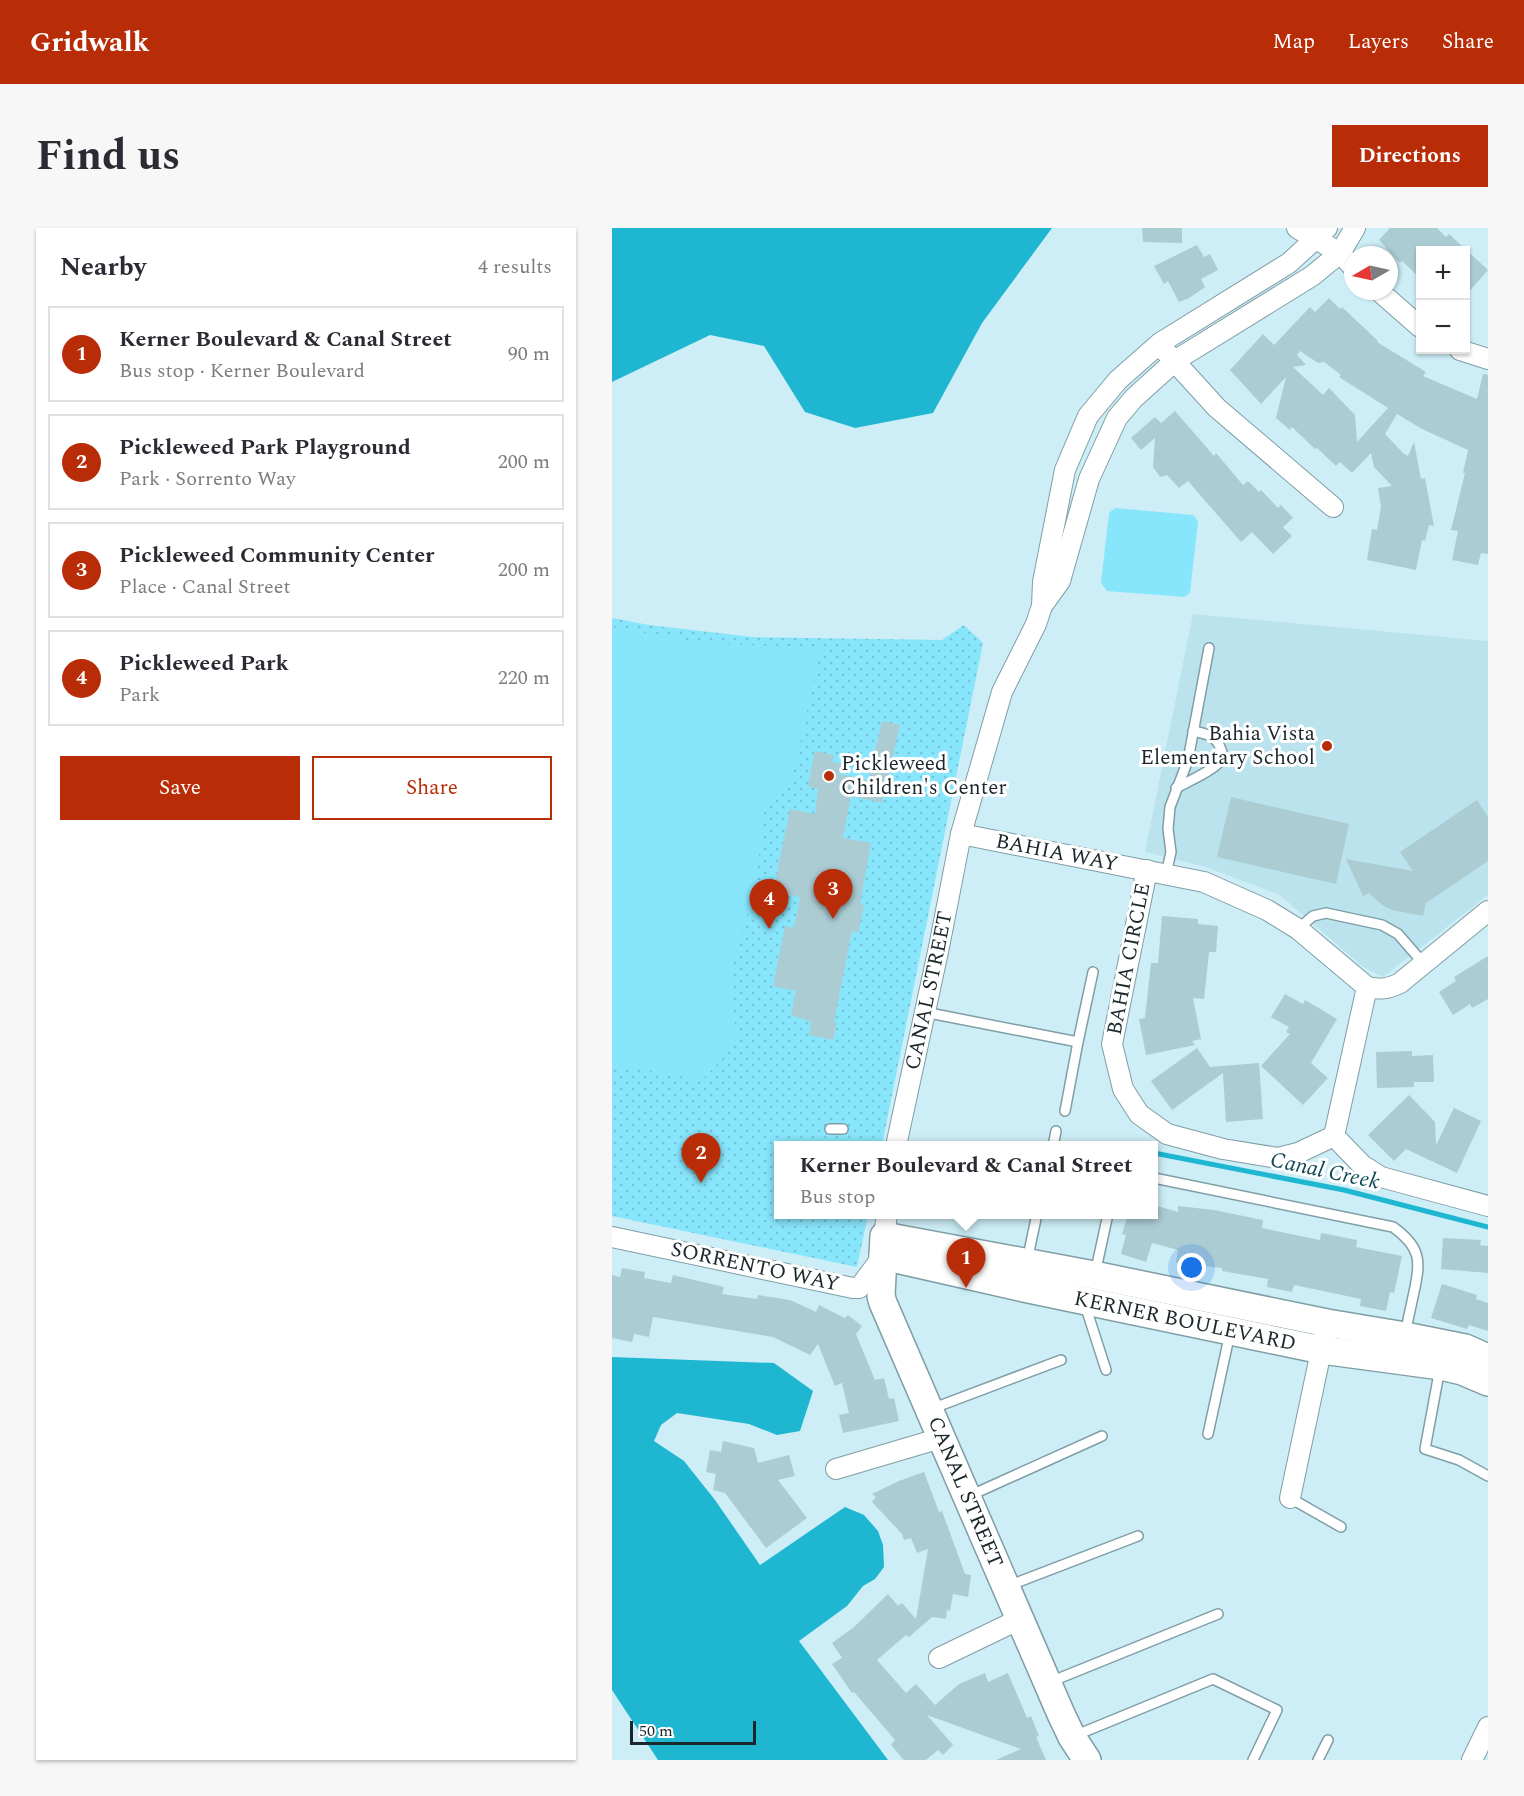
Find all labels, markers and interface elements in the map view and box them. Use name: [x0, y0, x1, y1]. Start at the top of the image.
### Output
text: Gridwalk: [30, 21, 149, 64]
text: Map: [1273, 26, 1315, 58]
text: Layers: [1348, 26, 1409, 58]
text: Share: [1442, 26, 1494, 58]
text: Find us: [36, 125, 180, 188]
button: Directions: [1332, 125, 1488, 187]
north arrow: [1344, 246, 1398, 300]
map controls: [1416, 246, 1470, 354]
button: +: [1416, 246, 1470, 300]
text: Nearby: [60, 247, 146, 287]
text: 4 results: [478, 252, 552, 282]
button: −: [1416, 300, 1470, 354]
text: Kerner Boulevard & Canal Street: [119, 323, 452, 356]
text: 1: [76, 339, 87, 369]
text: 90 m: [508, 339, 550, 369]
text: Bus stop · Kerner Boulevard: [119, 356, 365, 386]
text: Pickleweed Park Playground: [119, 431, 411, 464]
text: 2: [76, 447, 87, 477]
text: 200 m: [498, 447, 550, 477]
text: Park · Sorrento Way: [119, 464, 296, 494]
text: Pickleweed Community Center: [119, 539, 434, 572]
text: 3: [76, 555, 87, 585]
text: 200 m: [498, 555, 550, 585]
text: Place · Canal Street: [119, 572, 291, 602]
text: Pickleweed Park: [119, 647, 289, 680]
text: 4: [76, 663, 87, 693]
text: 220 m: [498, 663, 550, 693]
text: Park: [119, 680, 160, 710]
place label: Bahia Vista Elementary School: [1140, 718, 1316, 774]
marker: Bahia Vista Elementary School: [1320, 739, 1334, 753]
place label: Pickleweed Children's Center: [841, 748, 1007, 804]
button: Save: [60, 756, 300, 820]
button: Share: [312, 756, 552, 820]
marker: Pickleweed Children's Center: [822, 769, 836, 783]
street label: BAHIA WAY: [993, 825, 1121, 881]
pin: 3: [814, 870, 852, 919]
pin: 4: [750, 880, 788, 929]
street label: BAHIA CIRCLE: [1099, 880, 1159, 1038]
street label: CANAL STREET: [897, 908, 962, 1073]
pin: 2: [682, 1134, 721, 1183]
popup: [774, 1141, 1158, 1219]
water label: Canal Creek: [1267, 1143, 1383, 1199]
text: Kerner Boulevard & Canal Street: [800, 1149, 1132, 1182]
text: Bus stop: [800, 1182, 875, 1212]
street label: SORRENTO WAY: [668, 1234, 842, 1300]
pin: 1: [946, 1238, 986, 1288]
your location: [1177, 1253, 1206, 1282]
street label: KERNER BOULEVARD: [1071, 1283, 1299, 1360]
street label: CANAL STREET: [919, 1411, 1011, 1573]
scale bar: [630, 1718, 756, 1746]
text: 50 m: [639, 1719, 673, 1743]

